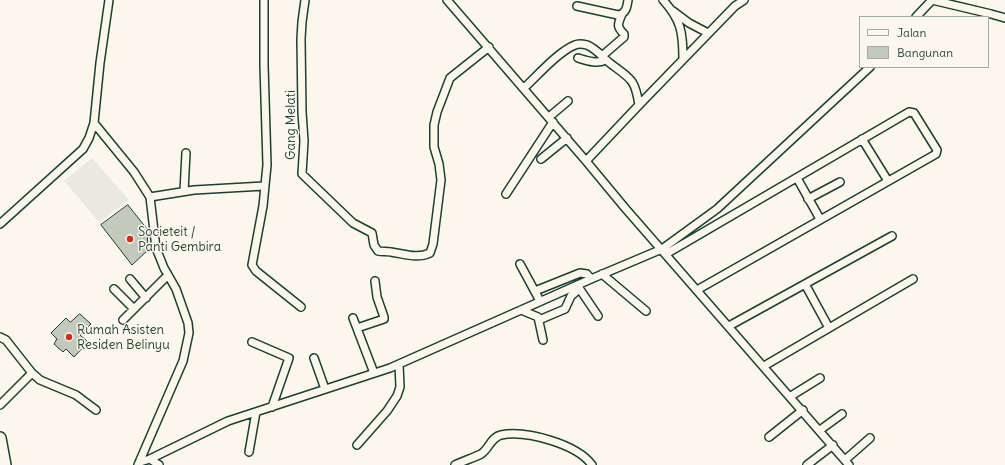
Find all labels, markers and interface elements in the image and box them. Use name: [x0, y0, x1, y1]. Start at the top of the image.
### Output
legend: [859, 16, 989, 68]
text: Jalan: [897, 25, 926, 40]
text: Bangunan: [897, 45, 953, 60]
street label: Gang Melati: [283, 90, 299, 160]
place label: Societeit / Panti Gembira: [138, 224, 221, 255]
marker: Societeit / Panti Gembira: [125, 234, 135, 244]
place label: Rumah Asisten Residen Belinyu: [77, 322, 170, 353]
marker: Rumah Asisten Residen Belinyu: [64, 332, 74, 342]

